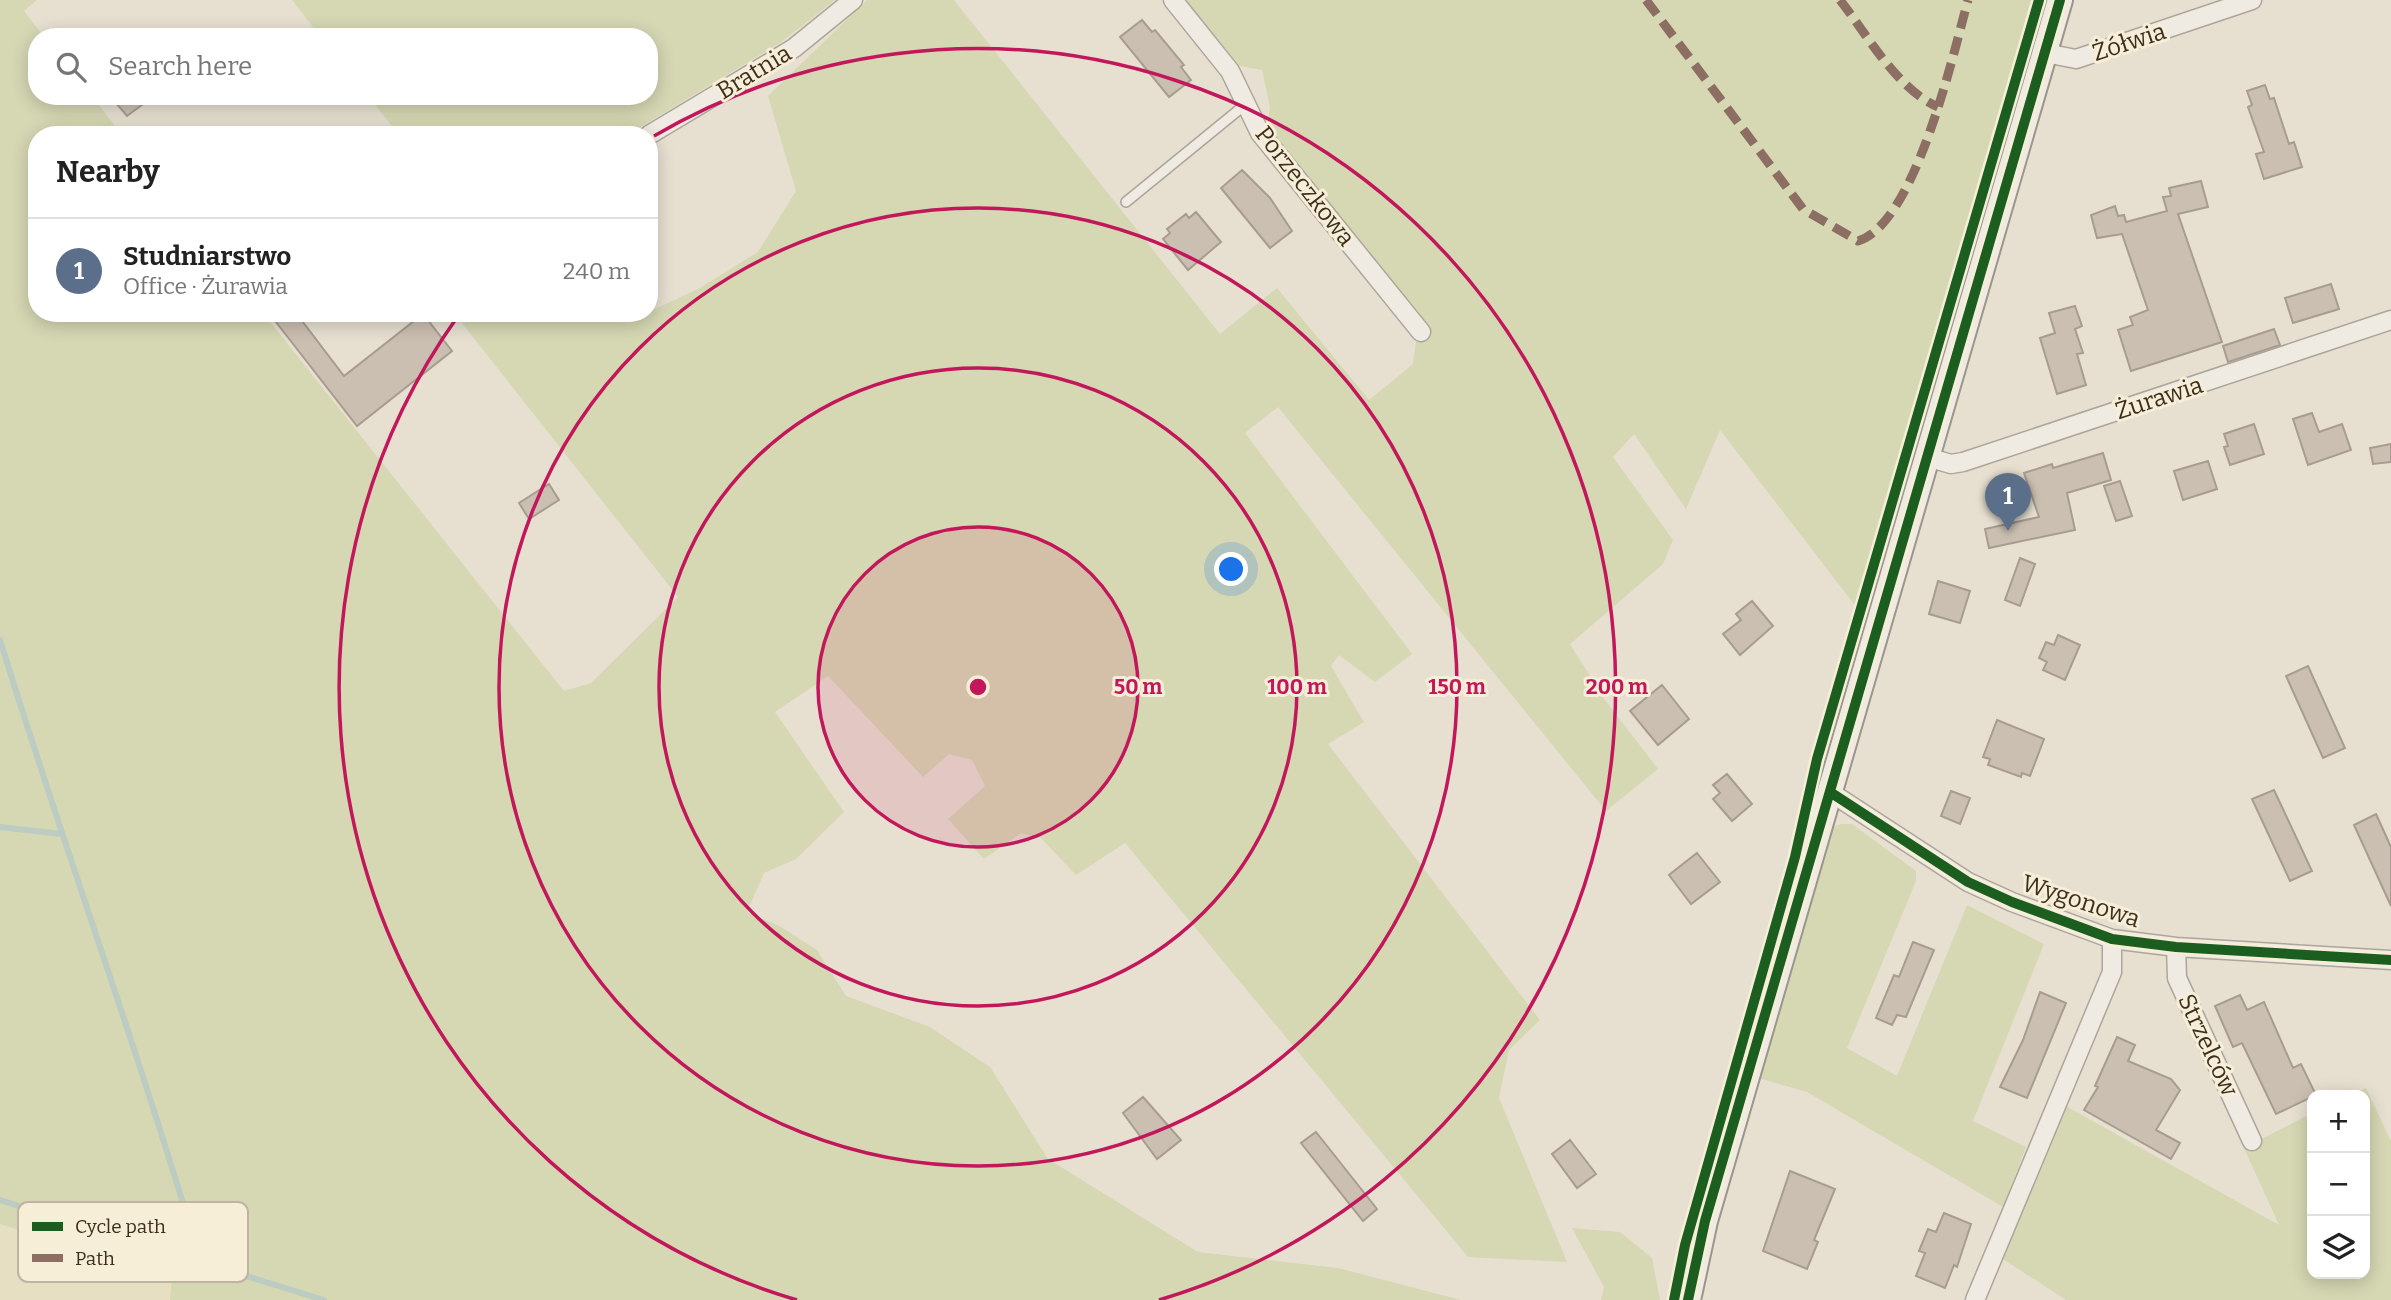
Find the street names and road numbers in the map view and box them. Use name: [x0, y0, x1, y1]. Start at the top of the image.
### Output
street label: Żółwia: [2089, 17, 2169, 67]
street label: Bratnia: [712, 39, 796, 105]
street label: Porzeczkowa: [1249, 120, 1361, 252]
street label: Żurawia: [2112, 371, 2206, 425]
street label: Wygonowa: [2018, 869, 2144, 933]
street label: Strzelców: [2172, 990, 2244, 1101]

